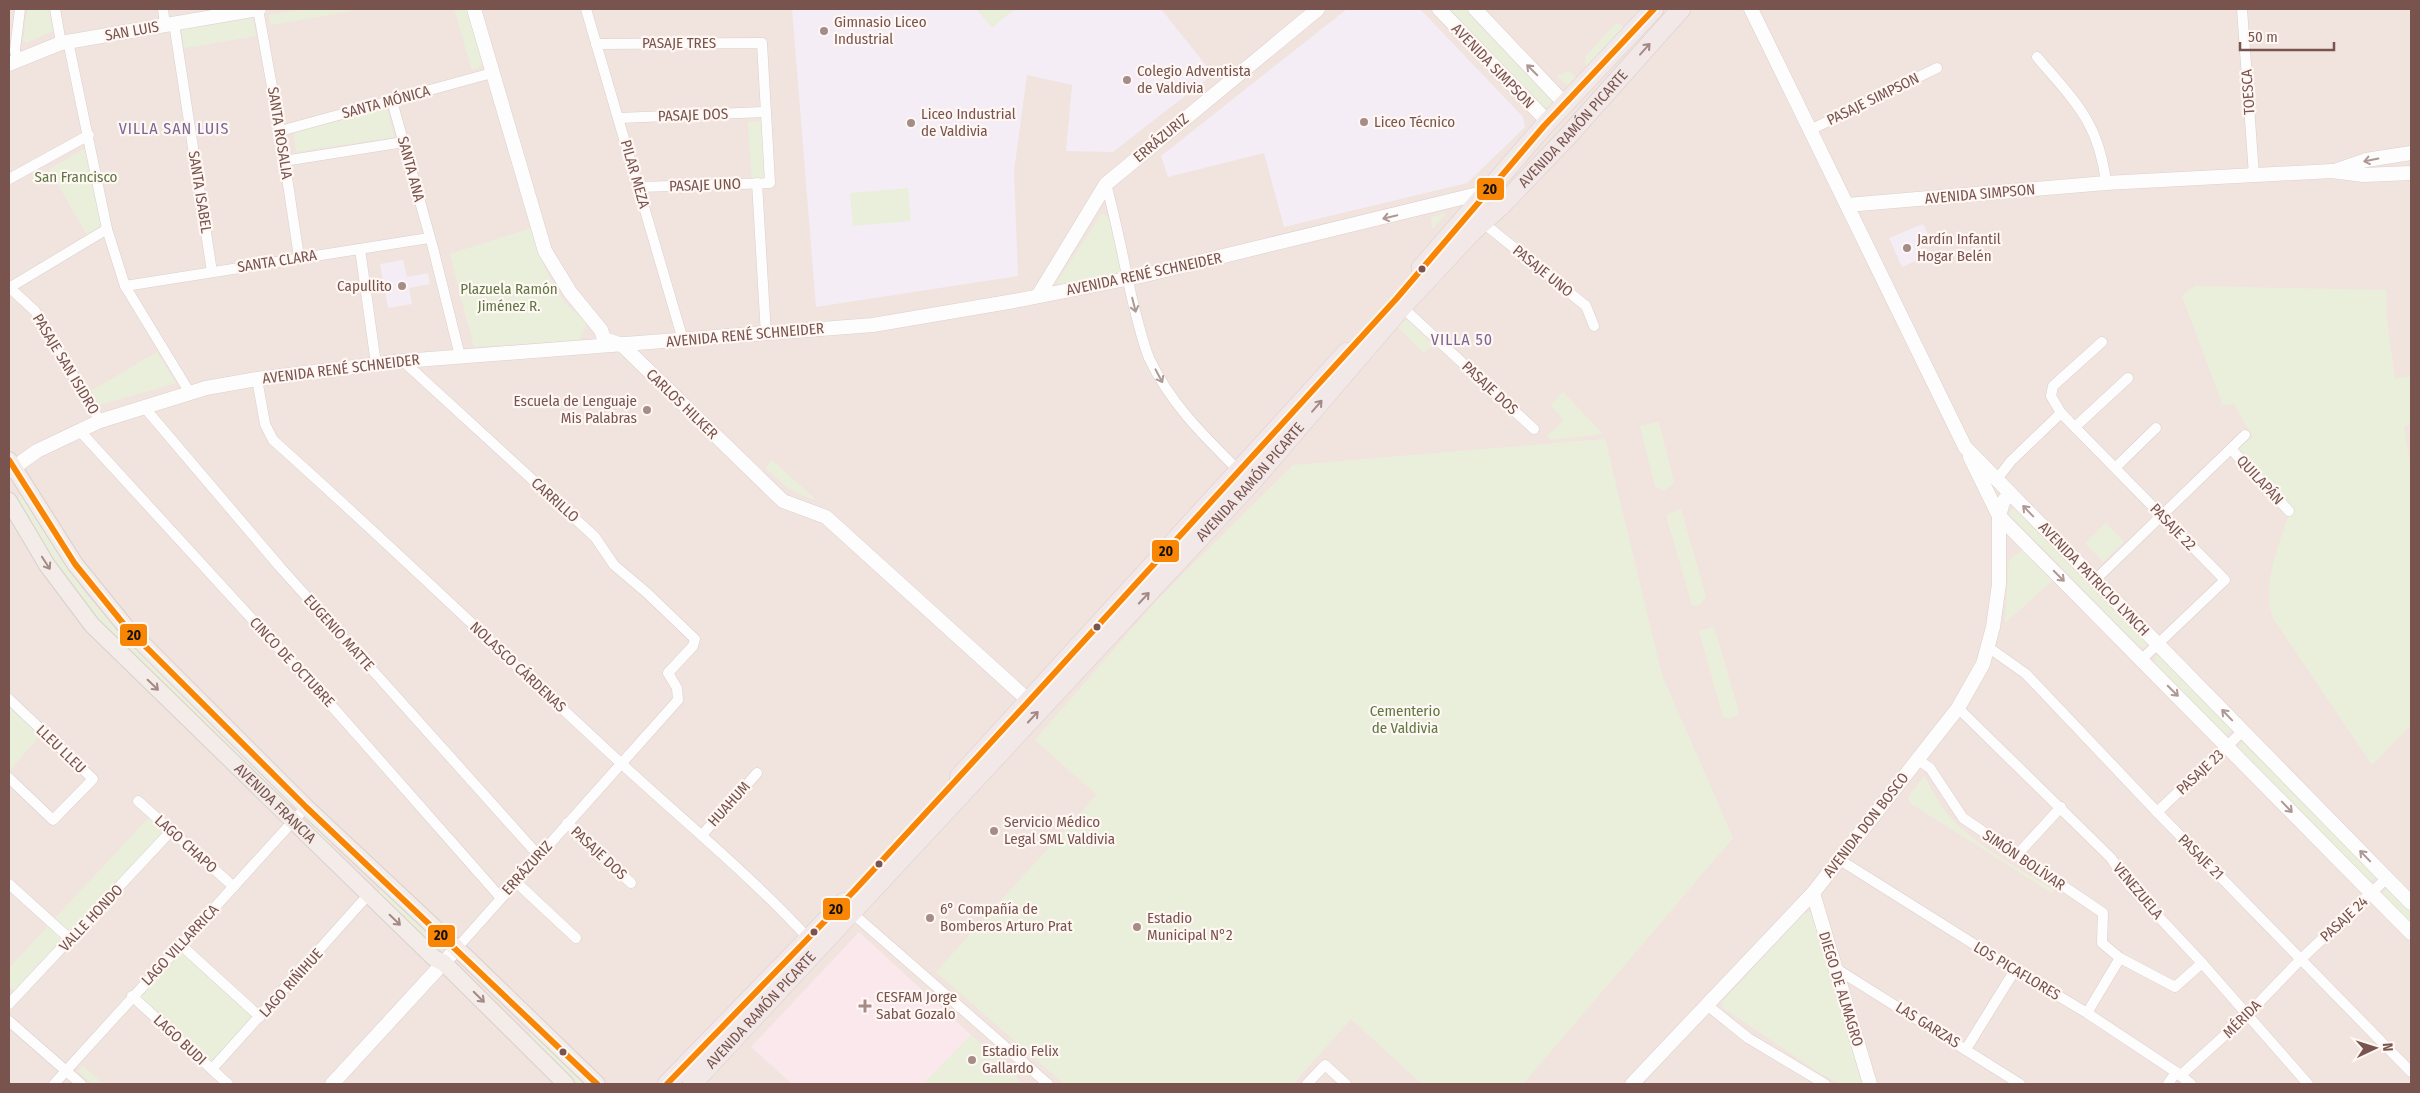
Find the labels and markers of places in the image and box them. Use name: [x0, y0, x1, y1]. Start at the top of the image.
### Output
place label: Gimnasio Liceo Industrial: [834, 13, 927, 48]
marker: Gimnasio Liceo Industrial: [818, 25, 830, 37]
place label: Colegio Adventista de Valdivia: [1137, 62, 1251, 97]
marker: Colegio Adventista de Valdivia: [1121, 74, 1133, 86]
place label: Liceo Industrial de Valdivia: [921, 105, 1016, 140]
place label: Liceo Técnico: [1374, 113, 1455, 131]
marker: Liceo Técnico: [1358, 116, 1370, 128]
marker: Liceo Industrial de Valdivia: [905, 117, 917, 129]
place label: Jardín Infantil Hogar Belén: [1917, 230, 2001, 265]
marker: Jardín Infantil Hogar Belén: [1901, 242, 1913, 254]
unlabelled marker: [1417, 264, 1427, 274]
place label: Capullito: [337, 277, 392, 295]
marker: Capullito: [396, 280, 408, 292]
place label: Escuela de Lenguaje Mis Palabras: [514, 392, 637, 427]
marker: Escuela de Lenguaje Mis Palabras: [641, 404, 653, 416]
unlabelled marker: [1092, 622, 1102, 632]
place label: Servicio Médico Legal SML Valdivia: [1004, 813, 1115, 848]
marker: Servicio Médico Legal SML Valdivia: [988, 825, 1000, 837]
unlabelled marker: [874, 859, 884, 869]
place label: 6° Compañía de Bomberos Arturo Prat: [940, 900, 1072, 935]
place label: Estadio Municipal N°2: [1147, 909, 1233, 944]
marker: 6° Compañía de Bomberos Arturo Prat: [924, 912, 936, 924]
marker: Estadio Municipal N°2: [1131, 921, 1143, 933]
unlabelled marker: [809, 927, 819, 937]
place label: CESFAM Jorge Sabat Gozalo: [876, 988, 957, 1023]
marker: CESFAM Jorge Sabat Gozalo: [858, 999, 872, 1013]
place label: Estadio Felix Gallardo: [982, 1042, 1059, 1077]
unlabelled marker: [558, 1047, 568, 1057]
marker: Estadio Felix Gallardo: [966, 1054, 978, 1066]

